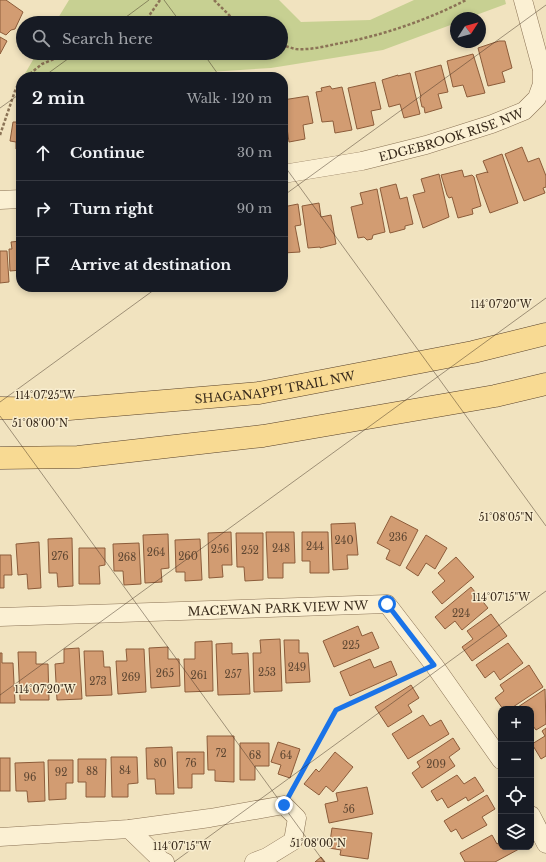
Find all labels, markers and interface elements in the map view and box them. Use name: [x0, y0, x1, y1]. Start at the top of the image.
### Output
north arrow: [450, 12, 486, 48]
search box: [16, 16, 288, 60]
icon: search: [30, 27, 52, 49]
text: Search here: [62, 29, 153, 48]
text: 2 min: [32, 88, 85, 109]
text: Walk · 120 m: [187, 90, 272, 107]
street label: EDGEBROOK RISE NW: [377, 104, 527, 164]
icon: ahead: [32, 142, 54, 164]
text: Continue: [70, 143, 145, 162]
text: 30 m: [237, 144, 272, 161]
icon: right: [32, 198, 54, 220]
text: Turn right: [70, 199, 153, 218]
text: 90 m: [237, 200, 272, 217]
icon: arrive: [32, 254, 54, 276]
text: Arrive at destination: [70, 255, 231, 274]
text: 114°07'20"W: [470, 298, 532, 311]
street label: SHAGANAPPI TRAIL NW: [194, 367, 357, 406]
text: 114°07'25"W: [15, 389, 75, 402]
text: 51°08'00"N: [12, 417, 68, 430]
text: 51°08'05"N: [479, 511, 533, 524]
house number: 236: [389, 531, 407, 544]
house number: 240: [334, 534, 354, 547]
house number: 244: [306, 540, 324, 553]
house number: 248: [272, 542, 290, 555]
house number: 256: [211, 543, 229, 556]
house number: 252: [241, 544, 259, 557]
house number: 264: [147, 546, 165, 559]
house number: 276: [51, 550, 69, 563]
house number: 260: [178, 550, 198, 563]
house number: 268: [118, 551, 136, 564]
text: 114°07'15"W: [472, 591, 530, 604]
route start: [378, 595, 396, 613]
street label: MACEWAN PARK VIEW NW: [187, 597, 369, 618]
house number: 224: [452, 607, 470, 620]
house number: 225: [342, 639, 360, 652]
house number: 249: [288, 661, 306, 674]
house number: 253: [258, 666, 276, 679]
house number: 265: [156, 667, 174, 680]
house number: 257: [225, 668, 242, 681]
house number: 261: [190, 669, 208, 682]
house number: 269: [121, 671, 141, 684]
house number: 273: [89, 675, 107, 688]
text: 114°07'20"W: [14, 683, 76, 696]
map controls: [498, 706, 534, 850]
button: +: [498, 706, 534, 742]
button: −: [498, 742, 534, 778]
house number: 72: [215, 747, 227, 760]
house number: 68: [249, 749, 261, 762]
house number: 64: [280, 749, 292, 762]
house number: 80: [153, 757, 167, 770]
house number: 76: [185, 757, 197, 770]
house number: 209: [426, 758, 446, 771]
house number: 84: [119, 764, 131, 777]
house number: 88: [86, 765, 98, 778]
house number: 92: [55, 766, 67, 779]
house number: 96: [24, 771, 36, 784]
button: locate: [498, 778, 534, 814]
route end: [275, 796, 293, 814]
house number: 56: [343, 803, 355, 816]
button: layers: [498, 814, 534, 850]
text: 51°08'00"N: [290, 837, 346, 850]
text: 114°07'15"W: [153, 840, 211, 853]

